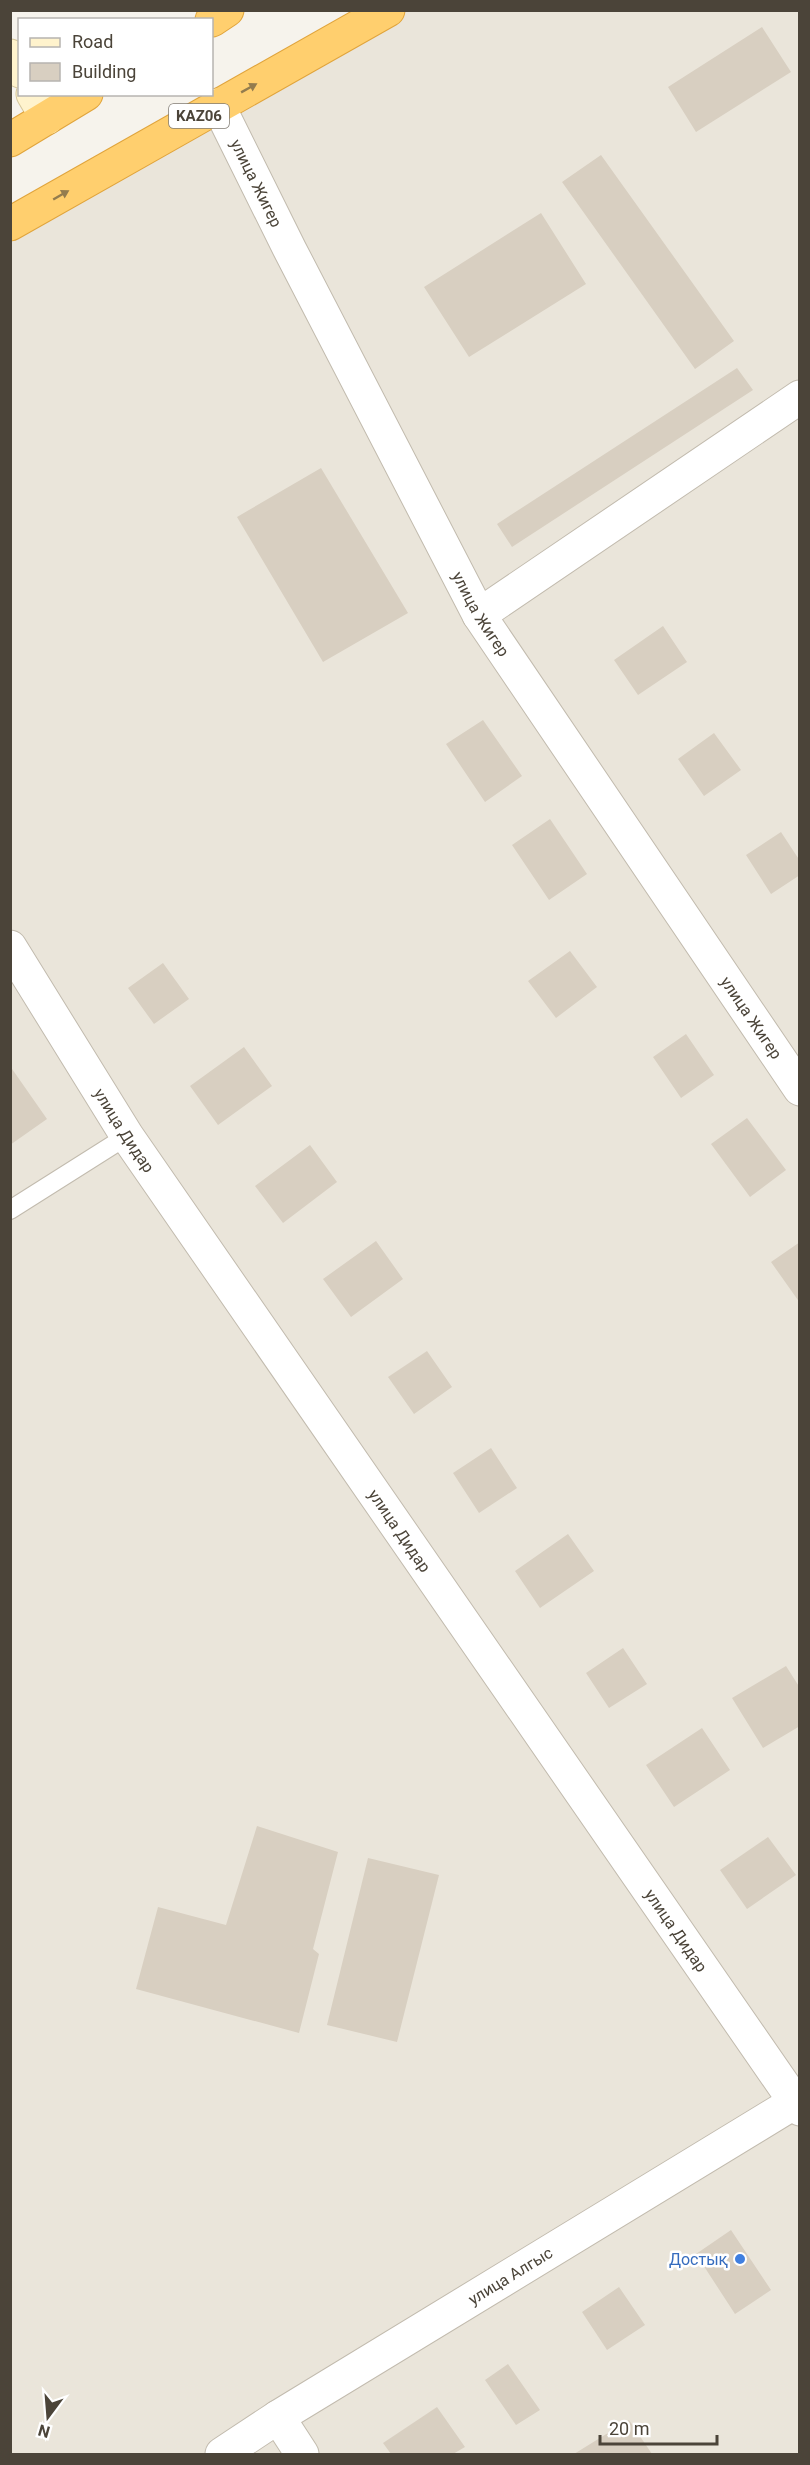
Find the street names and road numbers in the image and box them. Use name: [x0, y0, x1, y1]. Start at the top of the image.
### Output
road number: KАZ06: [169, 104, 229, 128]
street label: улица Жигер: [227, 136, 286, 230]
street label: улица Жигер: [449, 568, 514, 660]
street label: улица Жигер: [717, 973, 786, 1062]
street label: улица Дидар: [90, 1085, 159, 1176]
street label: улица Дидар: [365, 1485, 435, 1576]
street label: улица Дидар: [641, 1885, 712, 1975]
street label: улица Алгыс: [465, 2243, 556, 2308]

